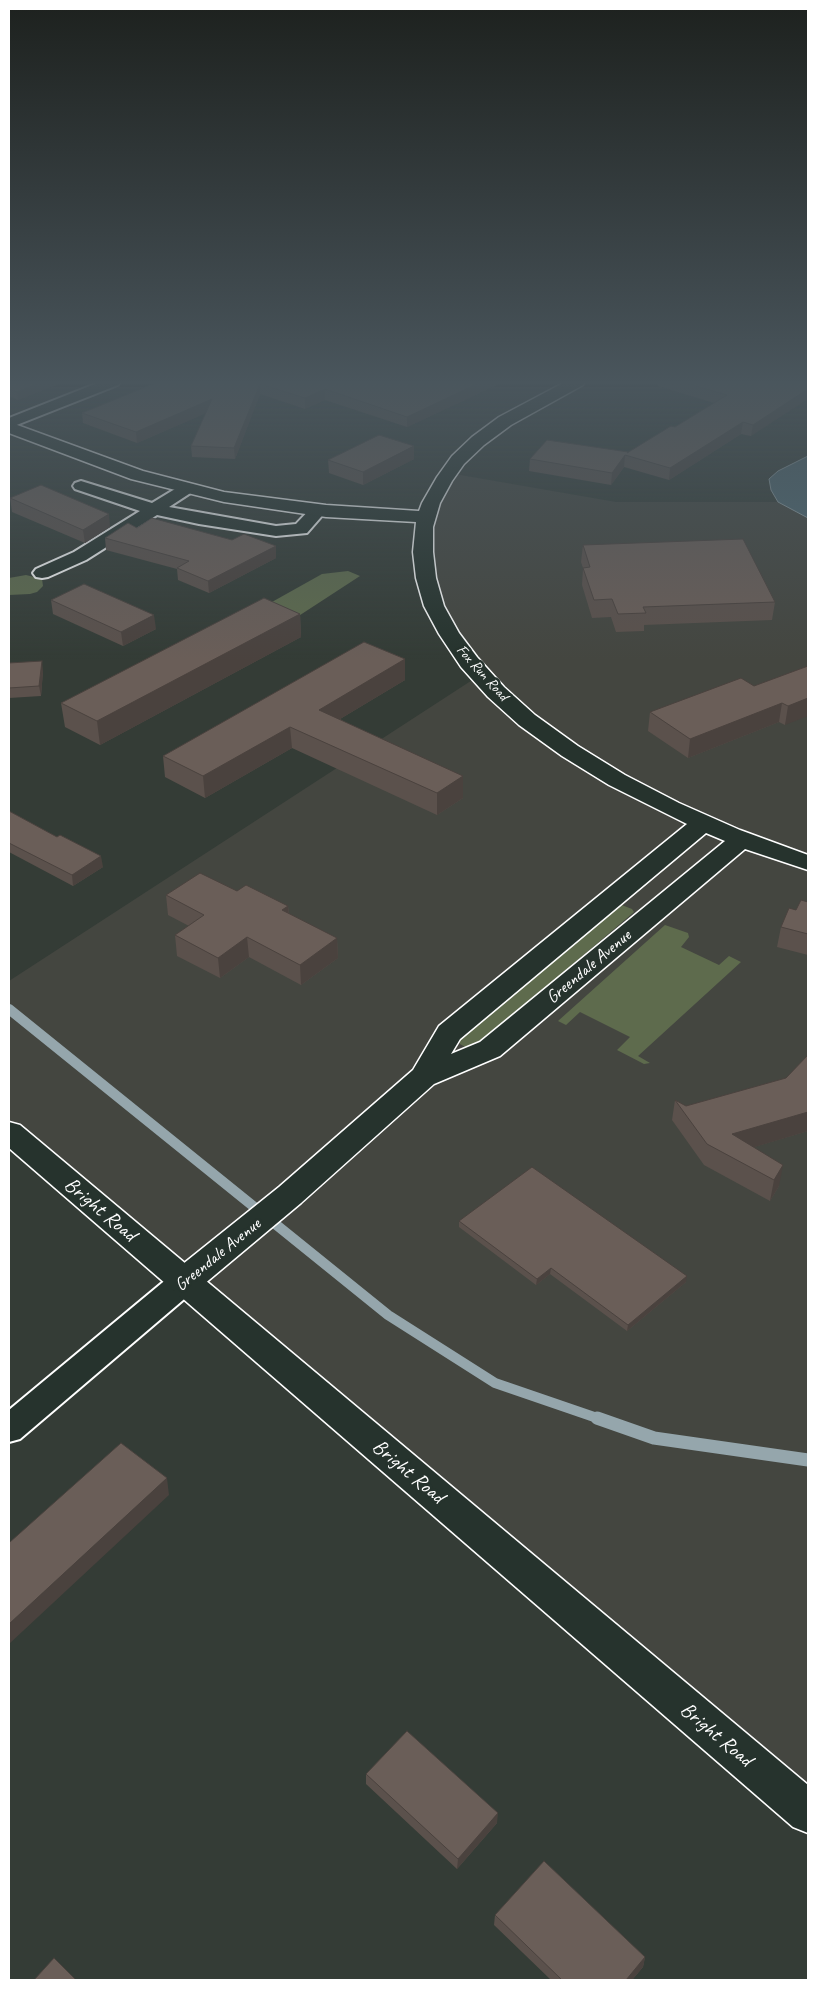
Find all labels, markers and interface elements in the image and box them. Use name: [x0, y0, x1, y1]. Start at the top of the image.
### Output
street label: Fox Run Road: [452, 641, 512, 705]
street label: Greendale Avenue: [542, 925, 636, 1009]
street label: Bright Road: [59, 1172, 141, 1248]
street label: Greendale Avenue: [171, 1214, 265, 1296]
street label: Bright Road: [367, 1434, 449, 1510]
street label: Bright Road: [675, 1697, 757, 1773]

